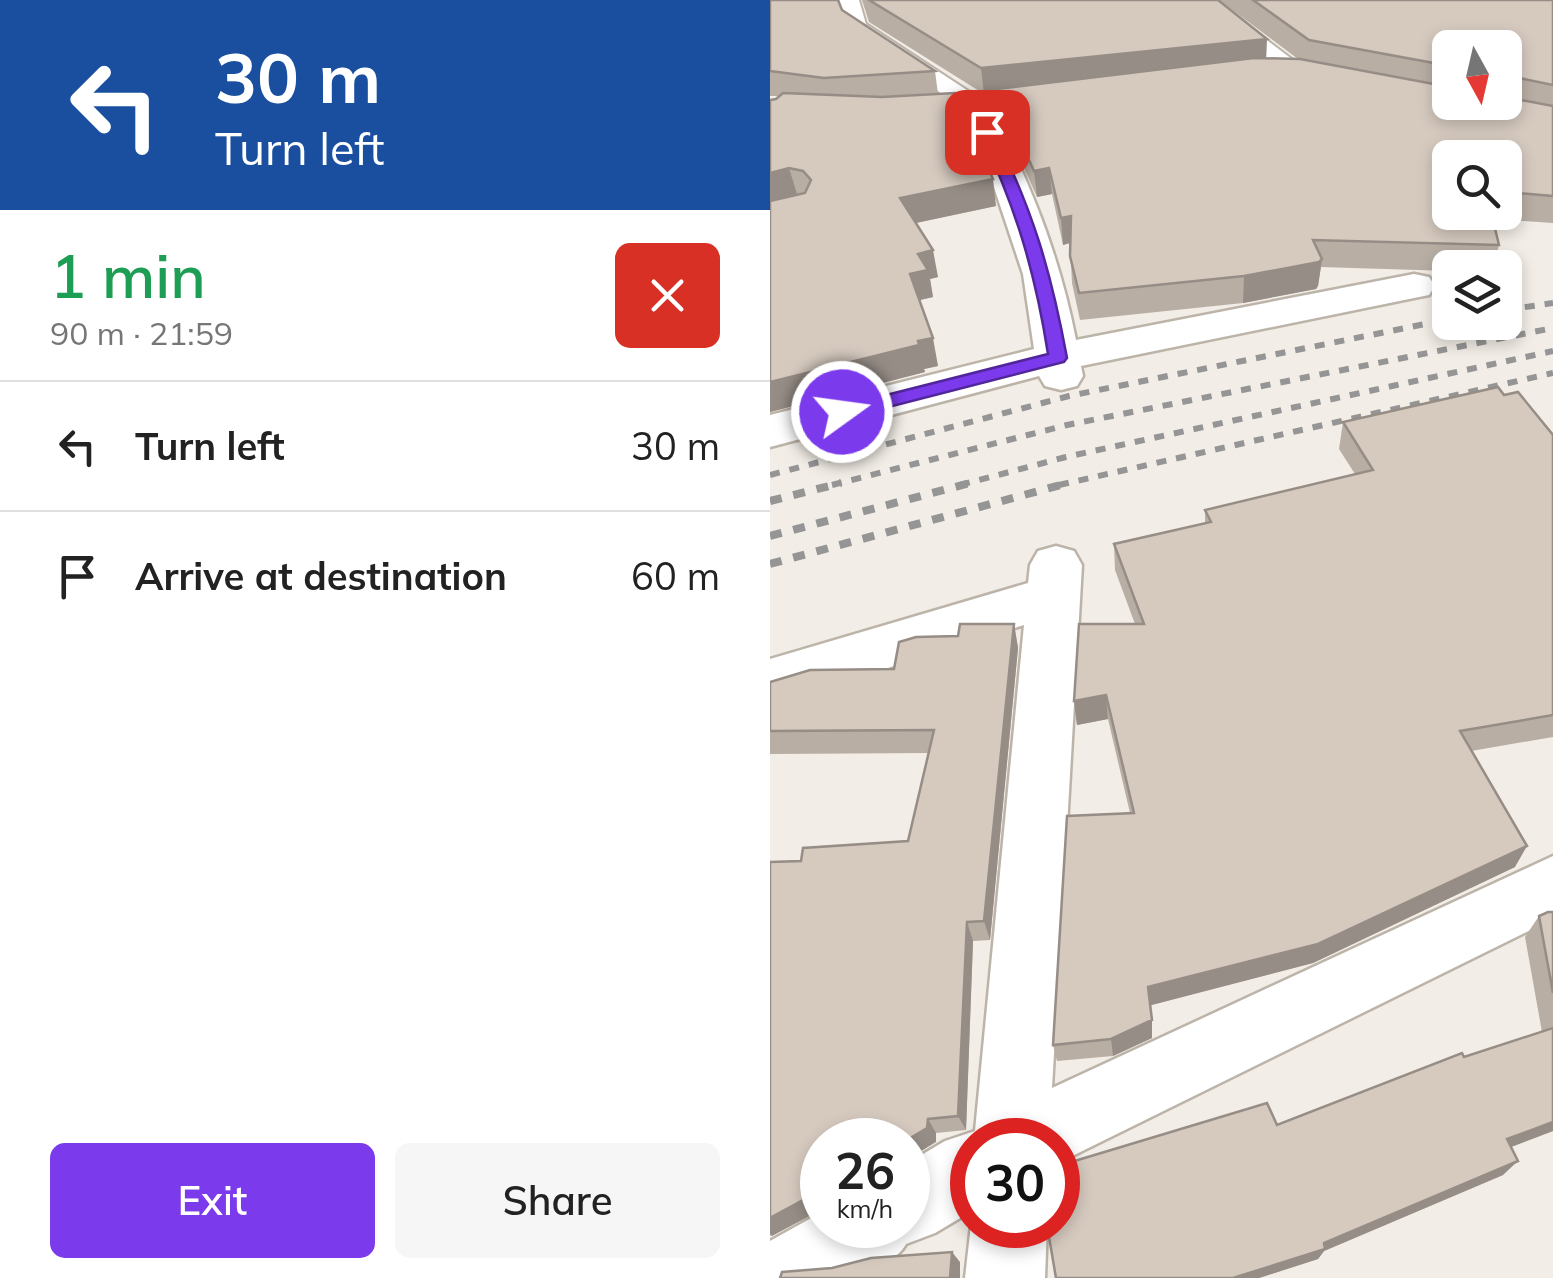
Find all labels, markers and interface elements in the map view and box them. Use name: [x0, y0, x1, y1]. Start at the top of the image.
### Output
north arrow: [1432, 30, 1522, 120]
map controls: [1432, 30, 1522, 340]
text: 30 m: [215, 33, 381, 121]
icon: left: [50, 40, 180, 170]
pin: [945, 90, 1030, 175]
icon: arrive: [960, 105, 1015, 160]
text: Turn left: [215, 120, 384, 176]
button: search: [1432, 140, 1522, 230]
text: 1 min: [50, 238, 206, 313]
button: close: [615, 243, 720, 348]
button: layers: [1432, 250, 1522, 340]
text: 90 m · 21:59: [50, 313, 233, 353]
position arrow: [790, 360, 894, 464]
icon: left: [50, 419, 105, 474]
text: Turn left: [135, 422, 285, 470]
text: 30 m: [631, 422, 720, 470]
icon: arrive: [50, 549, 105, 604]
text: Arrive at destination: [135, 552, 507, 600]
text: 60 m: [631, 552, 720, 600]
speed limit sign: 30: [950, 1118, 1080, 1248]
text: 26: [835, 1139, 895, 1202]
button: Exit: [50, 1143, 375, 1258]
button: Share: [395, 1143, 720, 1258]
text: km/h: [837, 1193, 893, 1224]

